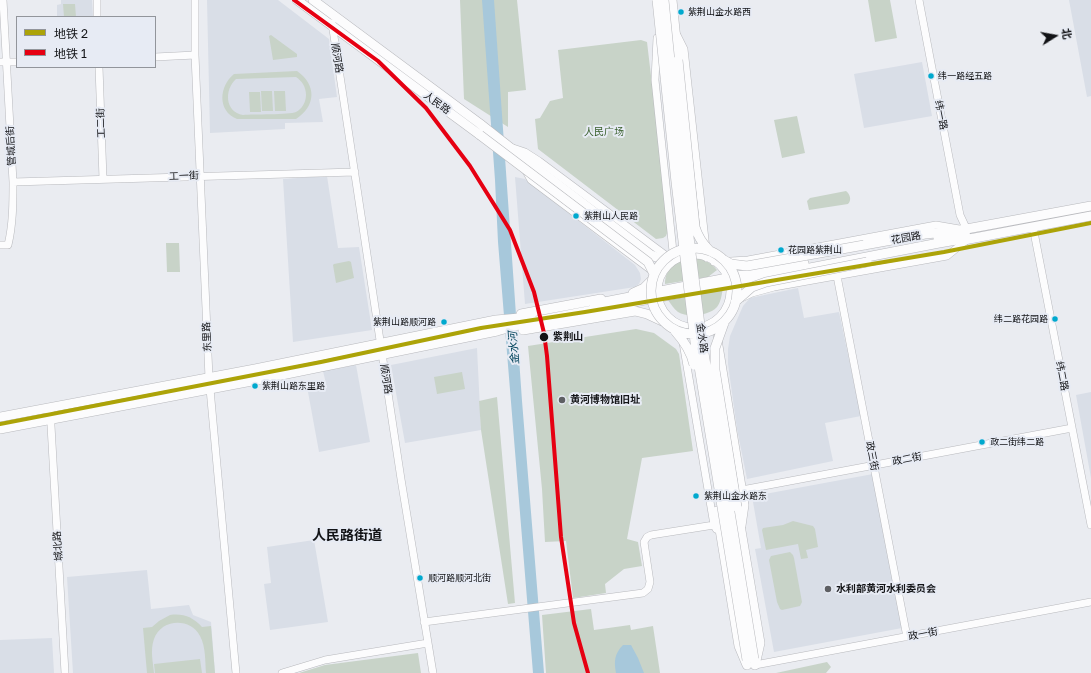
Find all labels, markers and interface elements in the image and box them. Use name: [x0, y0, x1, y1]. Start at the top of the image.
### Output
marker: 紫荆山金水路西: [676, 7, 686, 17]
place label: 紫荆山金水路西: [688, 7, 751, 17]
legend: [16, 16, 156, 68]
north arrow: [1035, 16, 1075, 56]
text: 地铁 2: [54, 26, 88, 41]
text: 北: [1060, 27, 1075, 40]
street label: 顺河路: [329, 42, 345, 74]
text: 地铁 1: [54, 46, 87, 61]
marker: 纬一路经五路: [926, 71, 936, 81]
place label: 纬一路经五路: [938, 71, 992, 81]
street label: 人民路: [421, 89, 453, 117]
street label: 纬一路: [932, 99, 950, 131]
street label: 工二街: [94, 108, 108, 138]
street label: 管城后街: [4, 126, 18, 166]
park label: 人民广场: [584, 126, 624, 138]
street label: 工一街: [169, 169, 199, 183]
marker: 紫荆山人民路: [571, 211, 581, 221]
place label: 紫荆山人民路: [584, 211, 638, 221]
street label: 花园路: [890, 229, 922, 247]
marker: 花园路紫荆山: [776, 245, 786, 255]
place label: 花园路紫荆山: [788, 245, 842, 255]
place label: 纬二路花园路: [994, 314, 1048, 324]
marker: 纬二路花园路: [1050, 314, 1060, 324]
place label: 紫荆山路顺河路: [373, 317, 436, 327]
marker: 紫荆山路顺河路: [439, 317, 449, 327]
street label: 东里路: [200, 322, 214, 352]
street label: 金水路: [694, 322, 710, 354]
water label: 金水河: [506, 331, 522, 365]
marker: 紫荆山: [538, 331, 550, 343]
place label: 紫荆山: [553, 331, 583, 343]
street label: 纬二路: [1053, 360, 1071, 392]
street label: 顺河路: [378, 363, 394, 395]
marker: 紫荆山路东里路: [250, 381, 260, 391]
place label: 紫荆山路东里路: [262, 381, 325, 391]
place label: 黄河博物馆旧址: [570, 394, 640, 406]
marker: 黄河博物馆旧址: [557, 395, 567, 405]
marker: 政二街纬二路: [977, 437, 987, 447]
place label: 政二街纬二路: [990, 437, 1044, 447]
street label: 政三街: [863, 440, 881, 472]
street label: 政二街: [891, 450, 923, 468]
marker: 紫荆山金水路东: [691, 491, 701, 501]
place label: 紫荆山金水路东: [704, 491, 767, 501]
district label: 人民路街道: [312, 528, 382, 544]
street label: 城北路: [51, 531, 65, 561]
marker: 顺河路顺河北街: [415, 573, 425, 583]
place label: 顺河路顺河北街: [428, 573, 491, 583]
place label: 水利部黄河水利委员会: [836, 583, 936, 595]
marker: 水利部黄河水利委员会: [823, 584, 833, 594]
street label: 政一街: [907, 625, 939, 643]

